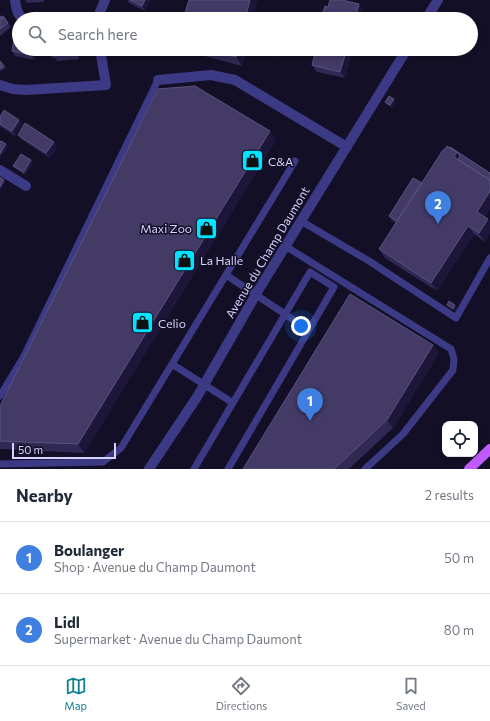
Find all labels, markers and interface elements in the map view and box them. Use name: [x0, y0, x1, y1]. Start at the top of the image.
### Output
search box: [12, 12, 478, 56]
icon: search: [26, 23, 48, 45]
text: Search here: [58, 25, 137, 43]
shop icon: C&A: [240, 148, 266, 174]
place label: C&A: [268, 154, 293, 168]
street label: Avenue du Champ Daumont: [222, 184, 312, 320]
pin: 2: [425, 191, 451, 224]
shop icon: Maxi Zoo: [194, 215, 220, 241]
place label: Maxi Zoo: [140, 221, 192, 235]
shop icon: La Halle: [172, 247, 198, 273]
place label: La Halle: [200, 253, 243, 267]
shop icon: Celio: [130, 310, 156, 336]
place label: Celio: [158, 316, 186, 330]
your location: [291, 316, 311, 336]
pin: 1: [297, 388, 323, 421]
map controls: [442, 421, 478, 457]
button: locate: [442, 421, 478, 457]
scale bar: [12, 441, 116, 460]
text: 50 m: [18, 443, 43, 456]
text: Nearby: [16, 485, 73, 506]
text: 2 results: [425, 487, 474, 503]
text: Boulanger: [54, 541, 124, 559]
text: 1: [26, 550, 32, 566]
text: 50 m: [444, 550, 474, 566]
text: Shop · Avenue du Champ Daumont: [54, 559, 256, 575]
text: Lidl: [54, 613, 80, 631]
text: 2: [25, 622, 33, 638]
text: 80 m: [444, 622, 474, 638]
text: Supermarket · Avenue du Champ Daumont: [54, 631, 302, 647]
tab: Map: [64, 675, 87, 712]
tab: Directions: [216, 675, 267, 712]
tab: Saved: [396, 675, 426, 712]

